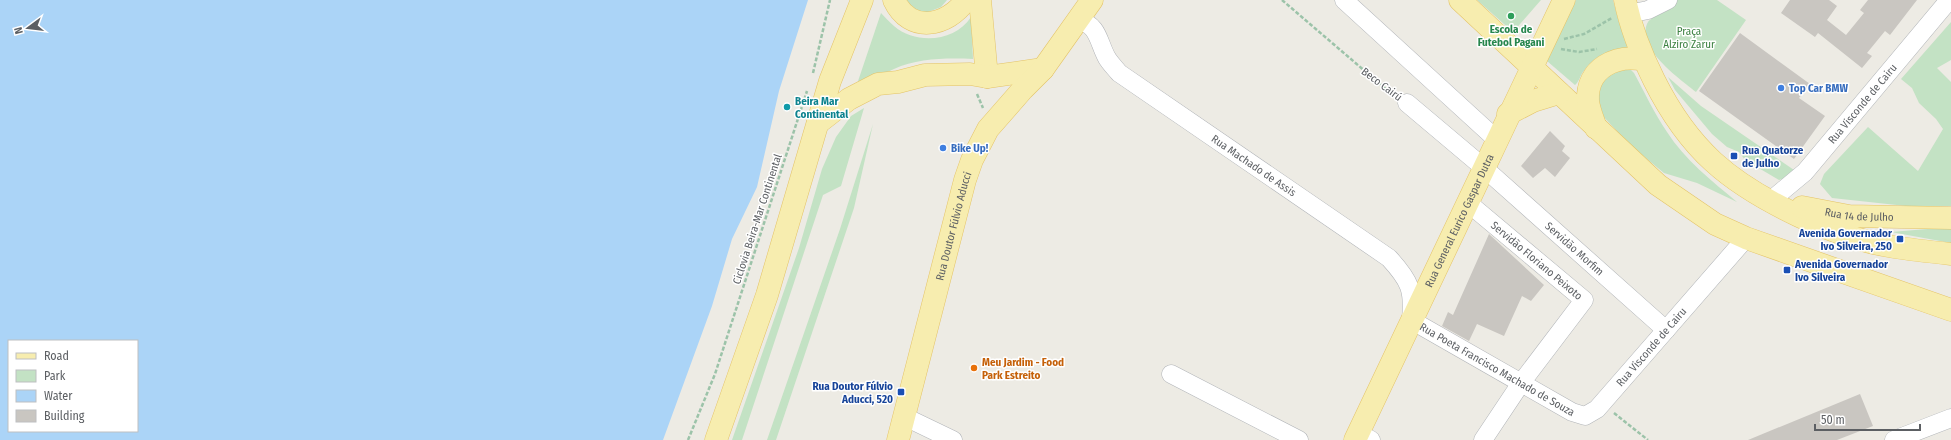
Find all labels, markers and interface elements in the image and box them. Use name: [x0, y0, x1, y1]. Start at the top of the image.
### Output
north arrow: [8, 8, 48, 48]
marker: Escola de Futebol Pagani: [1506, 11, 1516, 21]
place label: Escola de Futebol Pagani: [1478, 23, 1544, 49]
park label: Praça Alziro Zarur: [1663, 25, 1715, 51]
text: N: [12, 26, 26, 35]
street label: Rua Visconde de Cairu: [1825, 61, 1900, 147]
street label: Beco Cairú: [1359, 65, 1405, 104]
place label: Top Car BMW: [1789, 82, 1848, 95]
marker: Top Car BMW: [1776, 83, 1786, 93]
place label: Beira Mar Continental: [795, 95, 849, 121]
marker: Beira Mar Continental: [782, 102, 792, 112]
street label: Rua Machado de Assis: [1209, 132, 1299, 200]
place label: Bike Up!: [951, 142, 989, 155]
marker: Bike Up!: [938, 143, 948, 153]
place label: Rua Quatorze de Julho: [1742, 144, 1804, 170]
marker: Rua Quatorze de Julho: [1729, 151, 1739, 161]
street label: Ciclovia Beira-Mar Continental: [730, 152, 785, 286]
street label: Rua General Eurico Gaspar Dutra: [1423, 152, 1497, 289]
street label: Rua Doutor Fúlvio Aducci: [933, 170, 974, 282]
street label: Rua 14 de Julho: [1824, 206, 1894, 224]
street label: Servidão Floriano Peixoto: [1488, 219, 1585, 303]
street label: Servidão Morfim: [1542, 220, 1606, 278]
place label: Avenida Governador Ivo Silveira, 250: [1798, 227, 1893, 253]
marker: Avenida Governador Ivo Silveira, 250: [1895, 234, 1905, 244]
place label: Avenida Governador Ivo Silveira: [1794, 258, 1889, 284]
marker: Avenida Governador Ivo Silveira: [1782, 265, 1792, 275]
street label: Rua Visconde de Cairu: [1614, 305, 1689, 389]
street label: Rua Poeta Francisco Machado de Souza: [1417, 320, 1577, 419]
legend: [8, 340, 138, 432]
text: Road: [44, 349, 69, 363]
place label: Meu Jardim - Food Park Estreito: [982, 356, 1064, 382]
marker: Meu Jardim - Food Park Estreito: [969, 363, 979, 373]
text: Park: [44, 369, 66, 383]
place label: Rua Doutor Fúlvio Aducci, 520: [812, 380, 893, 406]
marker: Rua Doutor Fúlvio Aducci, 520: [896, 387, 906, 397]
text: Water: [44, 389, 73, 403]
scale bar: [1815, 406, 1920, 432]
text: Building: [44, 409, 85, 423]
text: 50 m: [1821, 413, 1845, 427]

